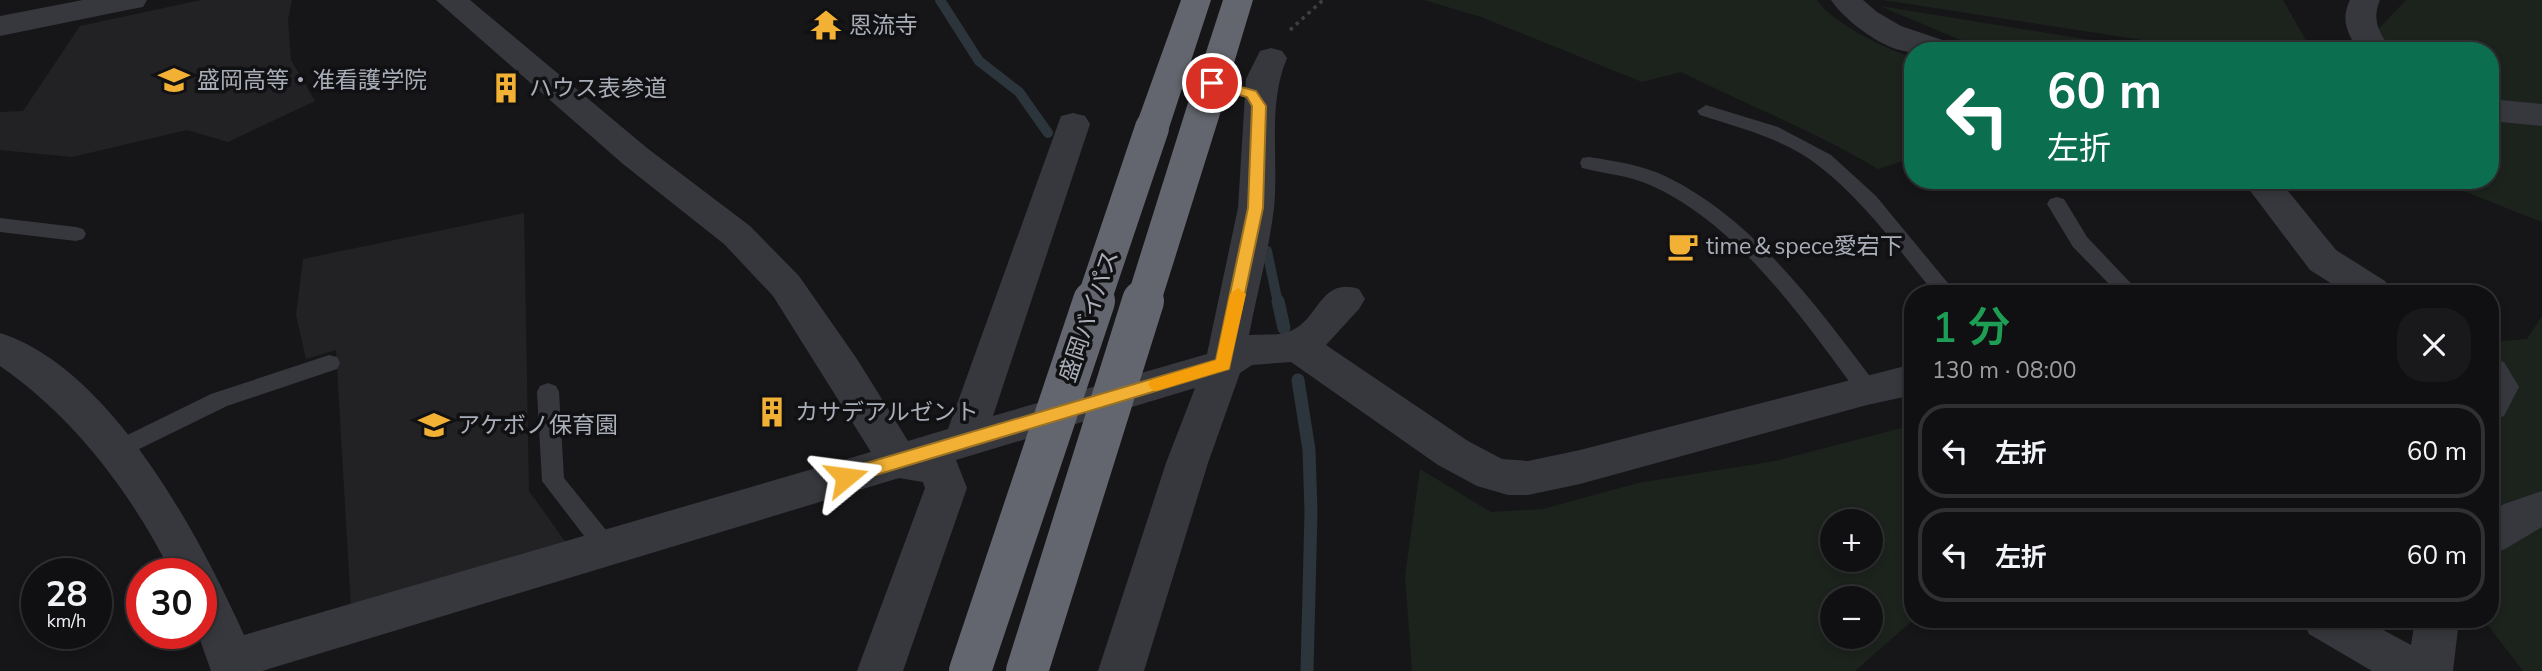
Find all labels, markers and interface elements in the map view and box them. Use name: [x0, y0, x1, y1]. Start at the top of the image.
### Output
temple icon: 恩流寺: [809, 8, 843, 42]
place label: 恩流寺: [849, 10, 918, 41]
pin: [1182, 53, 1242, 113]
text: 60 m: [2047, 58, 2162, 125]
school or university icon: 盛岡高等・准看護学院: [157, 63, 191, 97]
icon: arrive: [1193, 64, 1231, 102]
place label: 盛岡高等・准看護学院: [197, 65, 427, 96]
icon: left: [1932, 70, 2023, 161]
building icon: ハウス表参道: [489, 71, 523, 105]
place label: ハウス表参道: [529, 73, 667, 104]
text: 左折: [2047, 127, 2111, 170]
cafe icon: time＆spece愛宕下: [1666, 229, 1700, 263]
place label: time＆spece愛宕下: [1706, 231, 1903, 262]
street label: 盛岡バイパス: [1052, 246, 1126, 386]
text: 1 分: [1932, 300, 2010, 357]
button: close: [2397, 308, 2471, 382]
text: 130 m · 08:00: [1932, 355, 2077, 386]
building icon: カサデアルゼント: [755, 395, 789, 429]
place label: カサデアルゼント: [795, 397, 979, 428]
school or university icon: アケボノ保育園: [417, 408, 451, 442]
place label: アケボノ保育園: [457, 410, 618, 441]
icon: left: [1936, 432, 1974, 470]
text: 60 m: [2407, 434, 2467, 469]
text: 左折: [1995, 436, 2047, 471]
position arrow: [809, 440, 883, 514]
map controls: [1820, 509, 1883, 649]
button: +: [1820, 509, 1883, 572]
icon: left: [1936, 536, 1974, 574]
text: 60 m: [2407, 538, 2467, 573]
text: 左折: [1995, 540, 2047, 575]
speed limit sign: 30: [126, 558, 217, 649]
text: 28: [45, 571, 88, 618]
button: −: [1820, 586, 1883, 649]
text: km/h: [47, 609, 86, 633]

